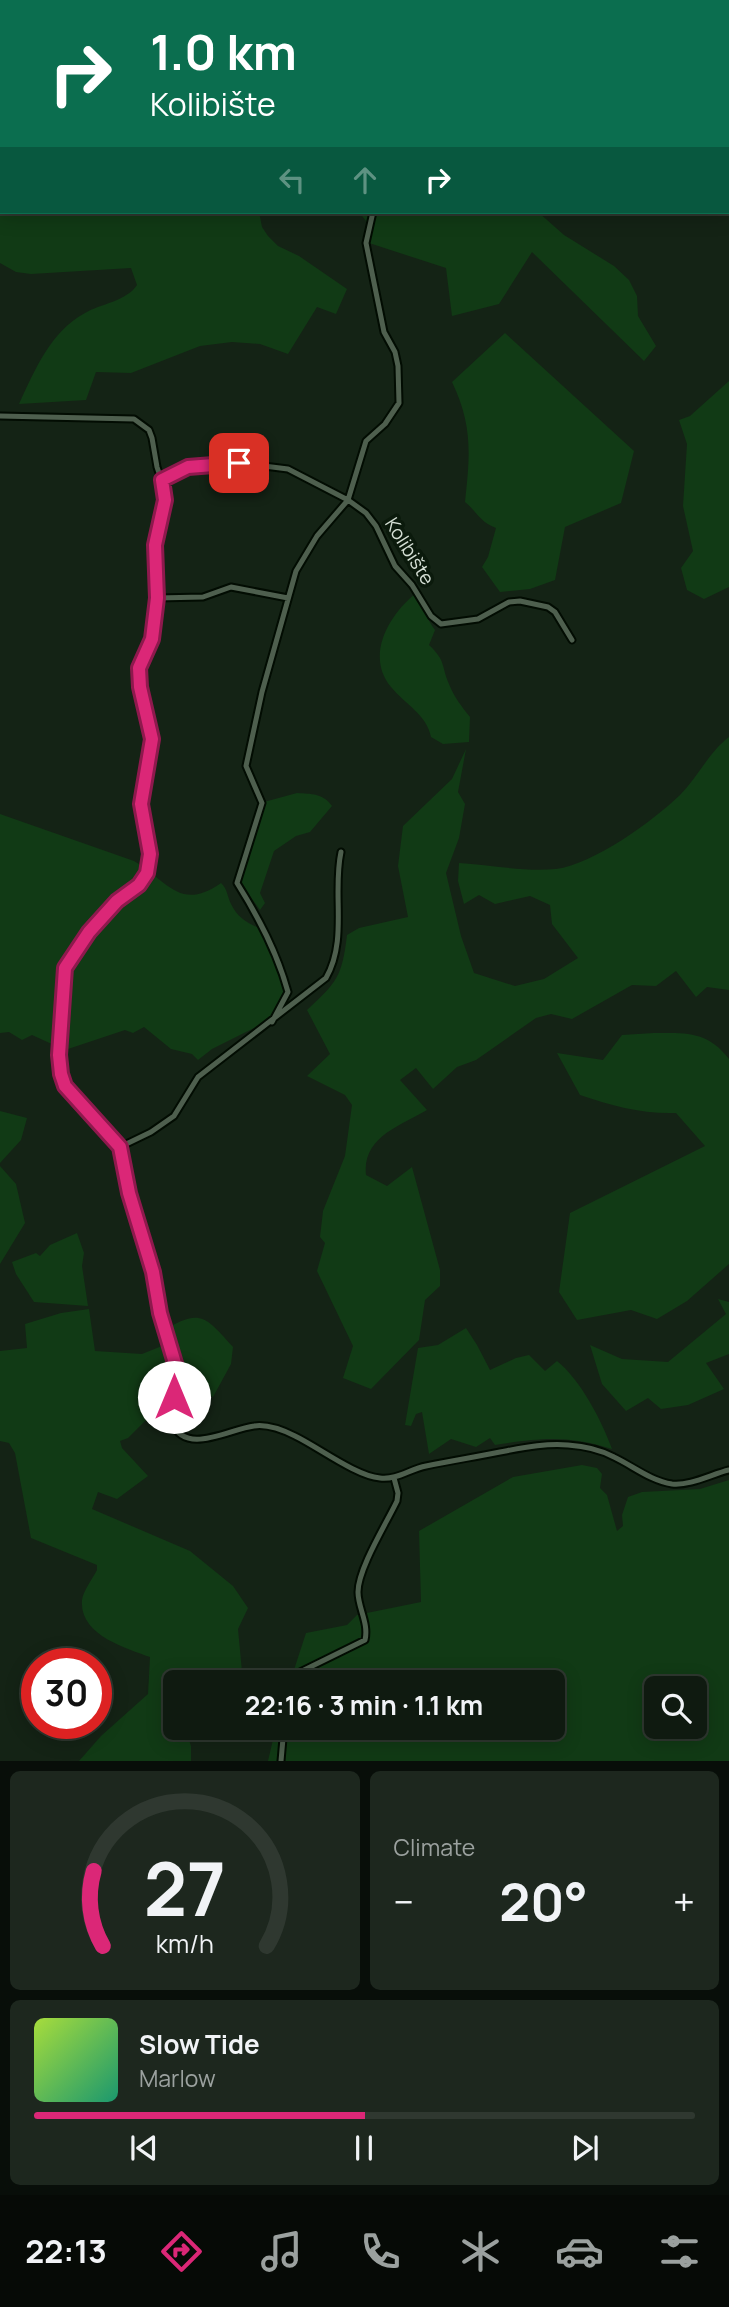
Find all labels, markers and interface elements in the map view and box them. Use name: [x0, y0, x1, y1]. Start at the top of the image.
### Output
text: 1.0 km: [150, 18, 297, 85]
icon: right: [35, 28, 126, 119]
text: Kolibište: [150, 82, 276, 126]
icon: left: [273, 161, 311, 199]
icon: ahead: [346, 161, 384, 199]
icon: right: [419, 161, 457, 199]
pin: [209, 433, 269, 493]
icon: arrive: [220, 444, 258, 482]
street label: Kolibište: [379, 512, 441, 590]
position arrow: [137, 1360, 211, 1434]
speed limit sign: 30: [21, 1648, 112, 1739]
map controls: [644, 1676, 707, 1739]
button: search: [644, 1676, 707, 1739]
text: 22:16 · 3 min · 1.1 km: [245, 1687, 483, 1723]
text: Climate: [394, 1831, 475, 1863]
text: 27: [144, 1839, 226, 1939]
text: 20°: [499, 1866, 588, 1937]
text: −: [394, 1875, 414, 1927]
text: +: [673, 1875, 695, 1927]
text: km/h: [156, 1926, 214, 1961]
text: Slow Tide: [139, 2026, 260, 2062]
text: Marlow: [139, 2062, 216, 2094]
icon: previous: [125, 2129, 163, 2167]
icon: pause: [345, 2129, 383, 2167]
icon: next: [566, 2129, 604, 2167]
icon: directions: [157, 2227, 206, 2276]
icon: music: [257, 2227, 306, 2276]
icon: phone: [356, 2227, 405, 2276]
icon: climate: [456, 2227, 505, 2276]
icon: car: [555, 2227, 604, 2276]
icon: filters: [655, 2227, 704, 2276]
text: 22:13: [25, 2229, 107, 2273]

